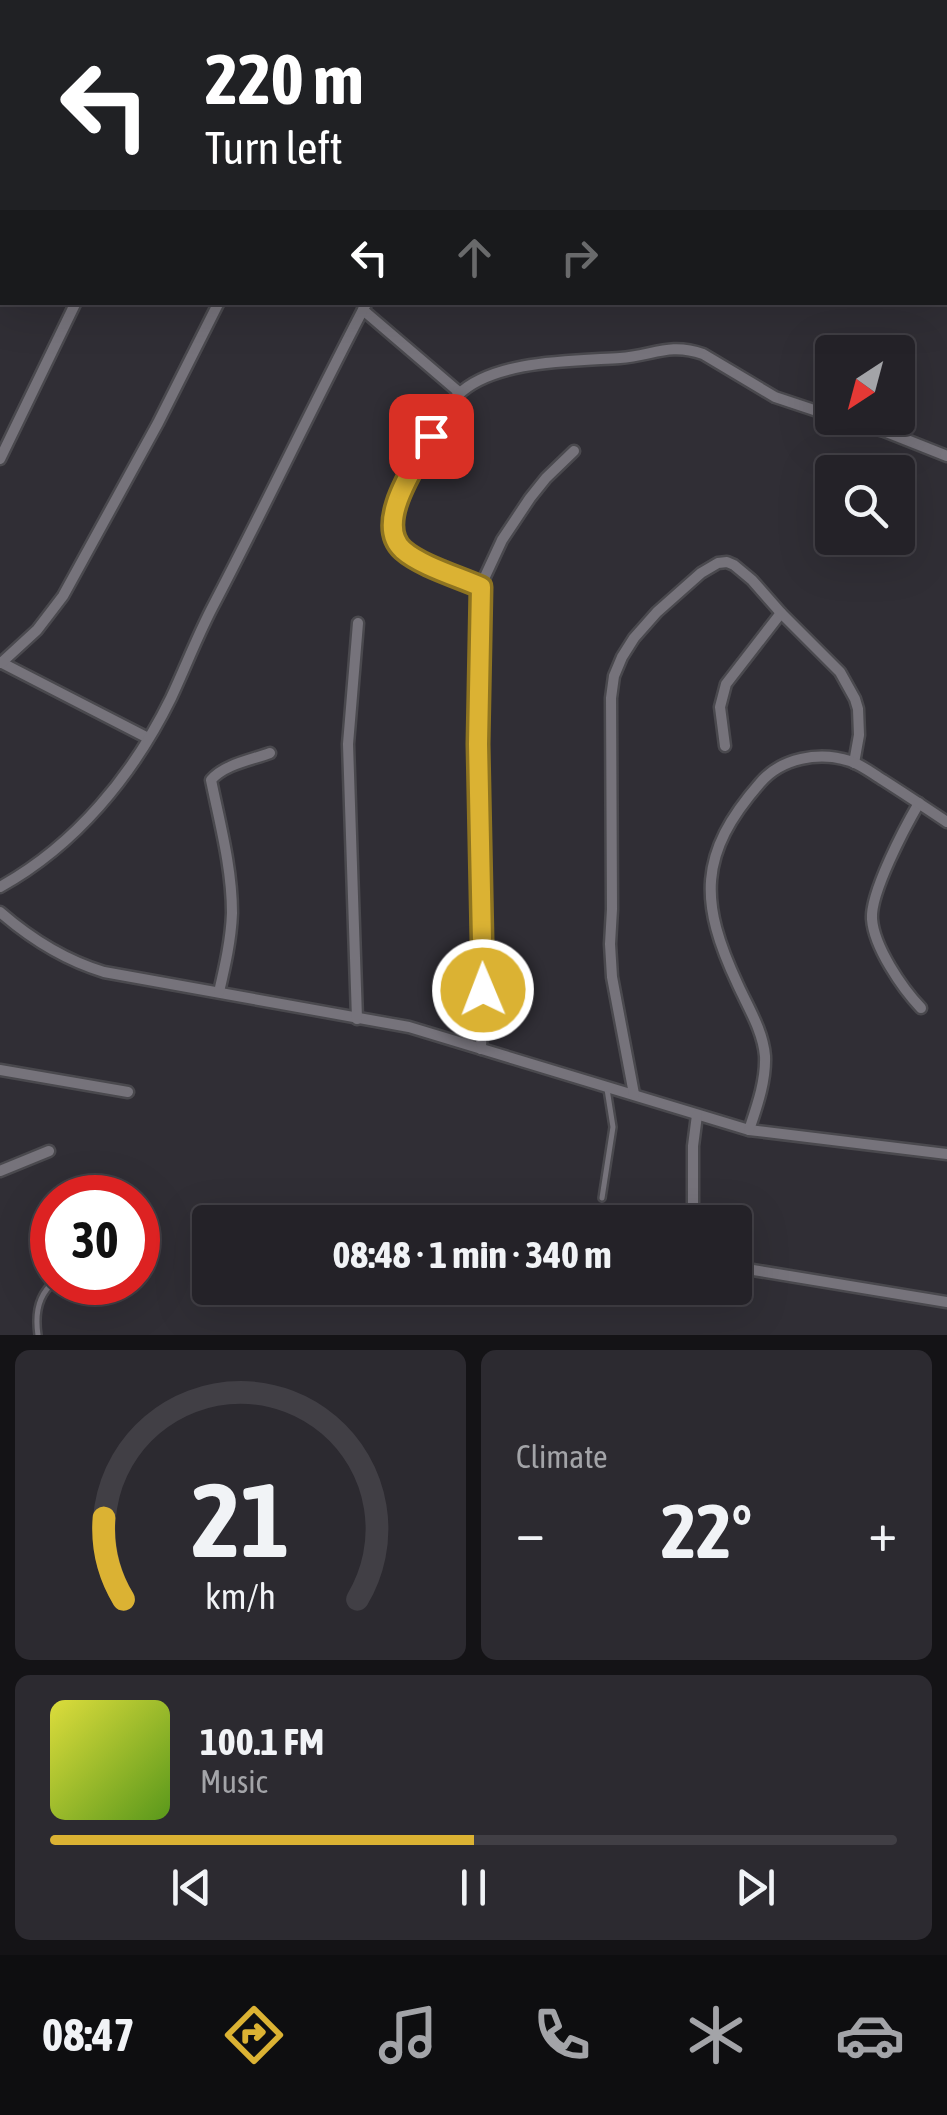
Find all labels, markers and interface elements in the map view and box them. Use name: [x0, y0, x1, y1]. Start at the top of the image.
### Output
text: 220 m: [205, 39, 364, 119]
icon: left: [40, 40, 170, 170]
text: Turn left: [205, 122, 343, 174]
icon: left: [342, 230, 397, 285]
icon: ahead: [447, 230, 502, 285]
icon: right: [552, 230, 607, 285]
north arrow: [815, 335, 915, 435]
map controls: [815, 335, 915, 555]
pin: [389, 394, 474, 479]
icon: arrive: [404, 409, 459, 464]
button: search: [815, 455, 915, 555]
position arrow: [431, 938, 535, 1042]
speed limit sign: 30: [30, 1175, 160, 1305]
text: 08:48 · 1 min · 340 m: [332, 1233, 612, 1276]
text: Climate: [516, 1438, 608, 1475]
text: 21: [192, 1460, 289, 1579]
text: 22°: [661, 1488, 752, 1574]
text: −: [516, 1500, 545, 1563]
text: +: [868, 1500, 897, 1563]
text: km/h: [205, 1576, 276, 1617]
text: 100.1 FM: [200, 1720, 324, 1763]
text: Music: [200, 1763, 267, 1800]
icon: previous: [164, 1860, 219, 1915]
icon: pause: [446, 1860, 501, 1915]
icon: next: [728, 1860, 783, 1915]
icon: directions: [219, 2000, 289, 2070]
icon: music: [373, 2000, 443, 2070]
icon: phone: [527, 2000, 597, 2070]
icon: climate: [681, 2000, 751, 2070]
icon: car: [835, 2000, 905, 2070]
text: 08:47: [42, 2009, 135, 2061]

